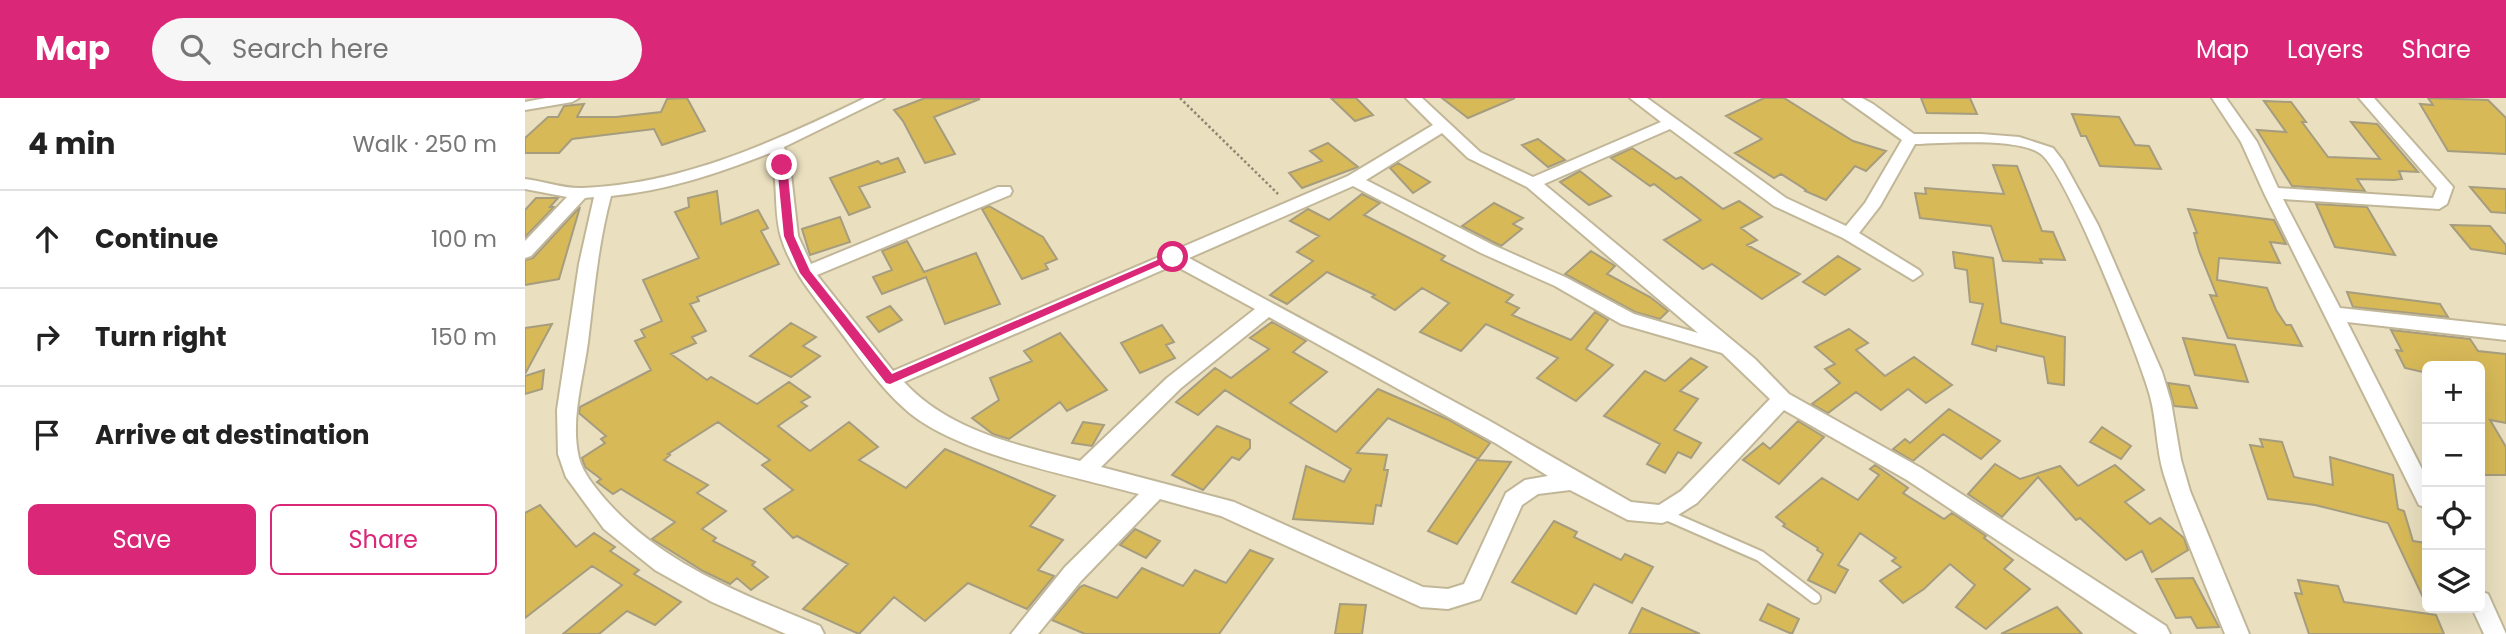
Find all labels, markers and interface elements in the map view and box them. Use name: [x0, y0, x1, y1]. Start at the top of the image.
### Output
search box: [152, 18, 642, 81]
text: Map: [35, 25, 110, 72]
icon: search: [176, 30, 214, 68]
text: Search here: [232, 31, 389, 67]
text: Map: [2196, 33, 2249, 66]
text: Layers: [2287, 33, 2363, 66]
text: Share: [2401, 33, 2471, 66]
text: 4 min: [28, 122, 116, 165]
text: Walk · 250 m: [352, 128, 497, 160]
route end: [766, 149, 797, 180]
icon: ahead: [28, 220, 66, 258]
text: Continue: [95, 221, 218, 257]
text: 100 m: [431, 223, 497, 255]
route start: [1157, 241, 1188, 272]
icon: right: [28, 318, 66, 356]
text: Turn right: [95, 319, 227, 355]
text: 150 m: [431, 321, 497, 353]
map controls: [2422, 361, 2485, 613]
button: +: [2422, 361, 2485, 424]
icon: arrive: [28, 416, 66, 454]
text: Arrive at destination: [95, 417, 370, 453]
button: −: [2422, 424, 2485, 487]
button: locate: [2422, 487, 2485, 550]
button: Save: [28, 504, 256, 575]
button: Share: [270, 504, 497, 575]
button: layers: [2422, 550, 2485, 613]

